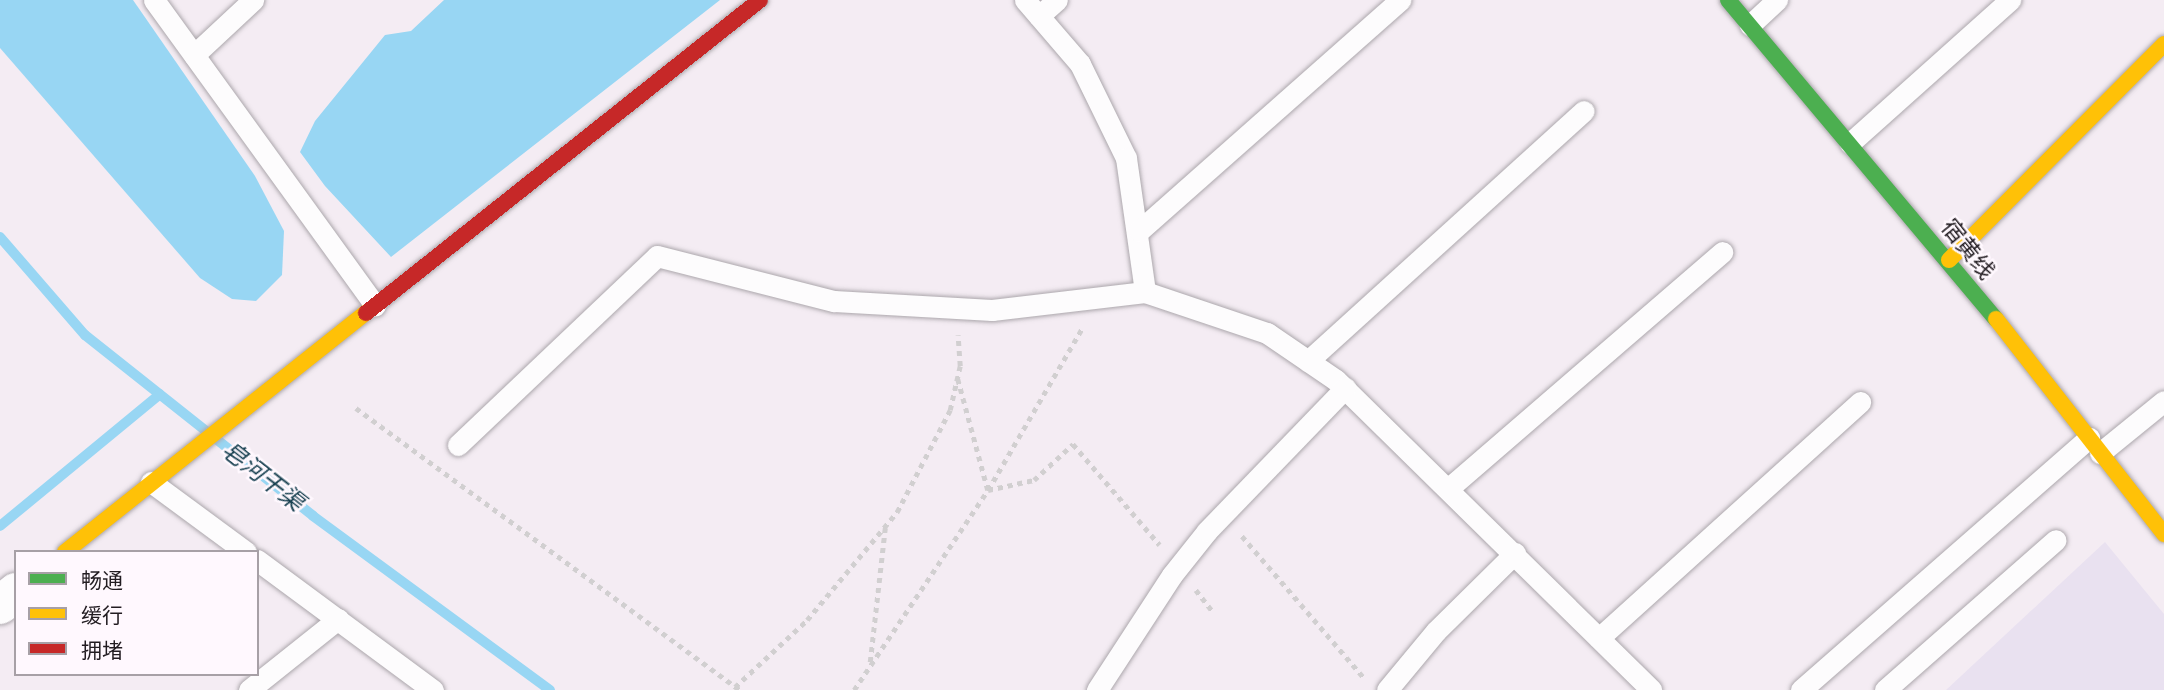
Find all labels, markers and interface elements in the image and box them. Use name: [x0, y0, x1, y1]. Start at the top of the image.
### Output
street label: 宿黄线: [1936, 214, 2000, 284]
water label: 皂河干渠: [216, 435, 310, 517]
legend: [14, 550, 259, 676]
text: 畅通: [81, 568, 123, 593]
text: 缓行: [81, 603, 123, 628]
text: 拥堵: [81, 638, 123, 663]

